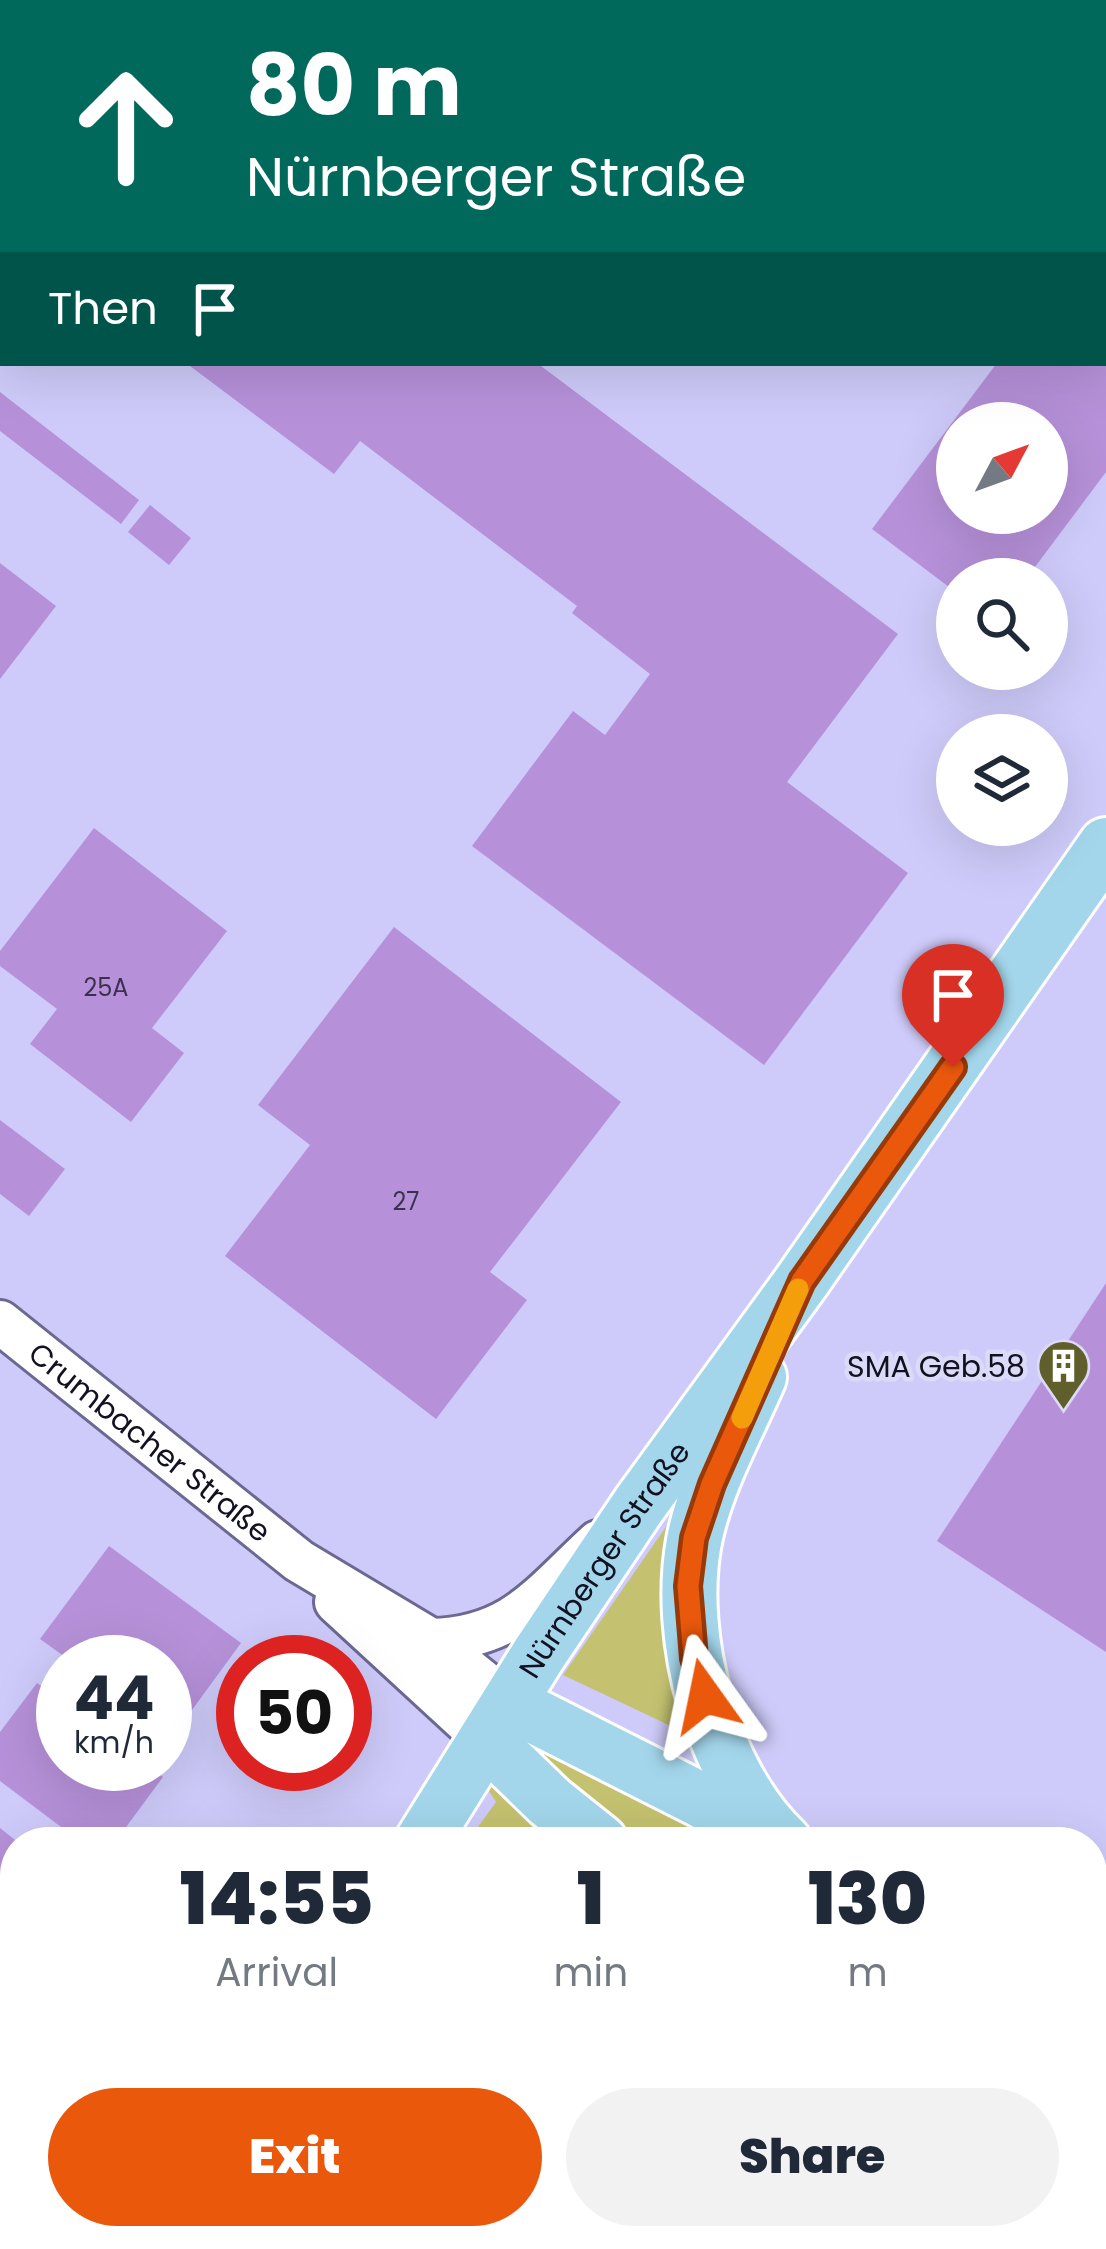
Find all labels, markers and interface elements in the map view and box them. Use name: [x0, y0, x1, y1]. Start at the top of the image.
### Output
text: 80 m: [246, 27, 462, 144]
icon: ahead: [48, 48, 204, 204]
text: Nürnberger Straße: [246, 139, 746, 215]
icon: arrive: [182, 276, 248, 342]
text: Then: [48, 277, 158, 340]
north arrow: [936, 402, 1068, 534]
map controls: [936, 402, 1068, 846]
button: search: [936, 558, 1068, 690]
button: layers: [936, 714, 1068, 846]
pin: [902, 944, 1004, 1067]
icon: arrive: [920, 962, 986, 1028]
house number: 25A: [83, 971, 129, 1004]
house number: 27: [393, 1185, 419, 1218]
street label: Crumbacher Straße: [20, 1332, 280, 1552]
building icon: SMA Geb.58: [1036, 1338, 1092, 1412]
place label: SMA Geb.58: [847, 1345, 1025, 1388]
street label: Nürnberger Straße: [508, 1432, 700, 1686]
position arrow: [642, 1633, 768, 1759]
speed limit sign: 50: [216, 1635, 372, 1791]
text: 44: [73, 1656, 155, 1740]
text: km/h: [74, 1721, 154, 1764]
text: 14:55: [180, 1848, 374, 1949]
text: 1: [577, 1848, 605, 1949]
text: 130: [808, 1848, 927, 1949]
text: Arrival: [215, 1945, 338, 2000]
text: min: [553, 1945, 628, 2000]
text: m: [847, 1945, 888, 2000]
button: Exit: [48, 2088, 542, 2226]
button: Share: [566, 2088, 1059, 2226]

